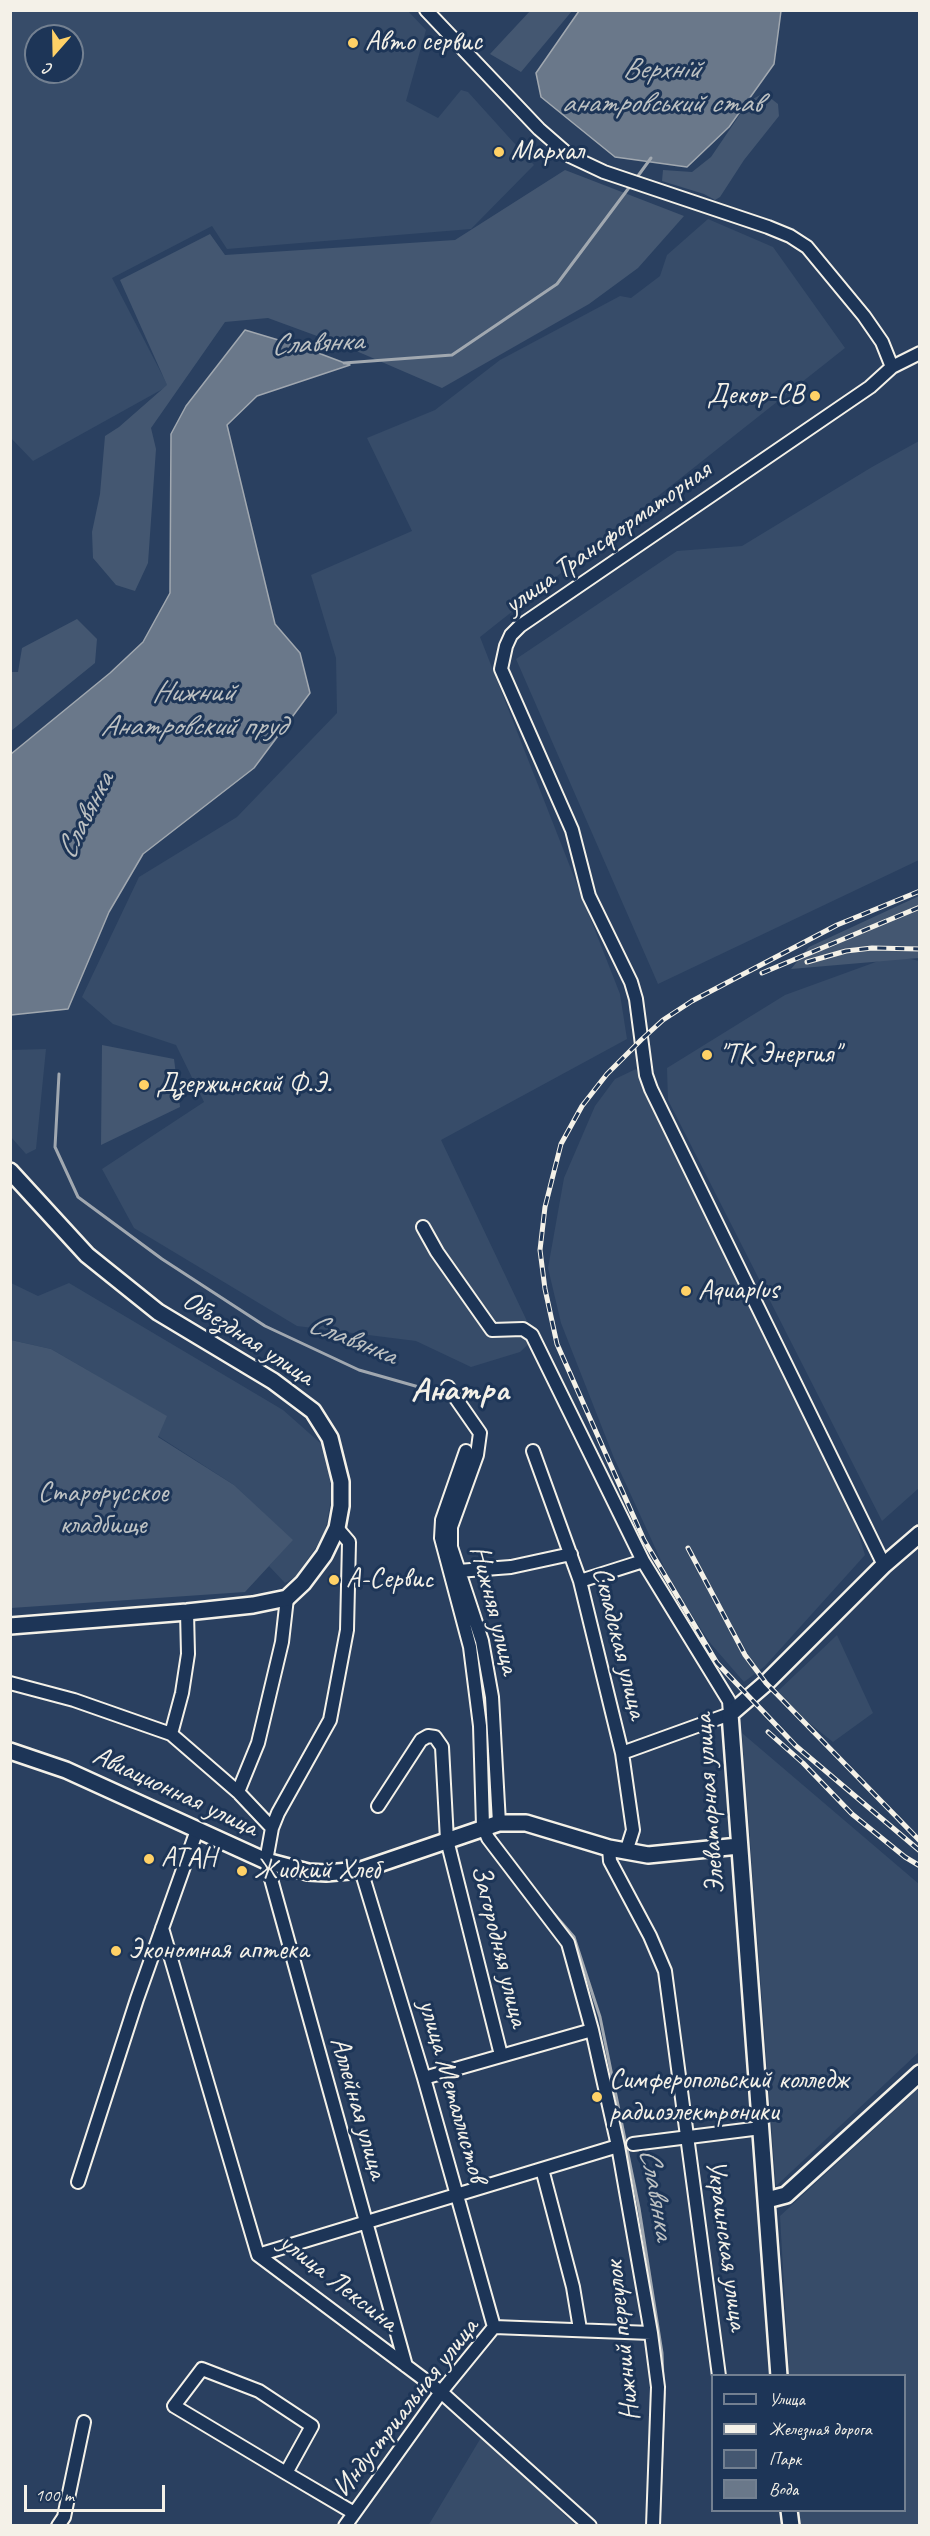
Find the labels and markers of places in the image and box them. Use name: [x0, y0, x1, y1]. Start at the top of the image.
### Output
place label: Авто сервис: [365, 26, 482, 60]
marker: Авто сервис: [346, 36, 360, 50]
place label: Мархал: [511, 135, 584, 169]
marker: Мархал: [492, 145, 506, 159]
place label: Декор-СВ: [707, 379, 803, 413]
marker: Декор-СВ: [808, 389, 822, 403]
place label: "ТК Энергия": [719, 1038, 840, 1072]
marker: "ТК Энергия": [700, 1048, 714, 1062]
place label: Дзержинский Ф.Э.: [156, 1068, 332, 1102]
marker: Дзержинский Ф.Э.: [137, 1078, 151, 1092]
place label: Aquaplus: [698, 1274, 779, 1308]
marker: Aquaplus: [679, 1284, 693, 1298]
place label: А-Сервис: [346, 1563, 433, 1597]
marker: А-Сервис: [327, 1573, 341, 1587]
place label: АТАН: [161, 1842, 216, 1876]
marker: АТАН: [142, 1852, 156, 1866]
place label: Жидкий Хлеб: [254, 1854, 379, 1888]
marker: Жидкий Хлеб: [235, 1864, 249, 1878]
place label: Экономная аптека: [128, 1934, 309, 1968]
marker: Экономная аптека: [109, 1944, 123, 1958]
place label: Симферопольский колледж радиоэлектроники: [609, 2064, 848, 2130]
marker: Симферопольский колледж радиоэлектроники: [590, 2090, 604, 2104]

